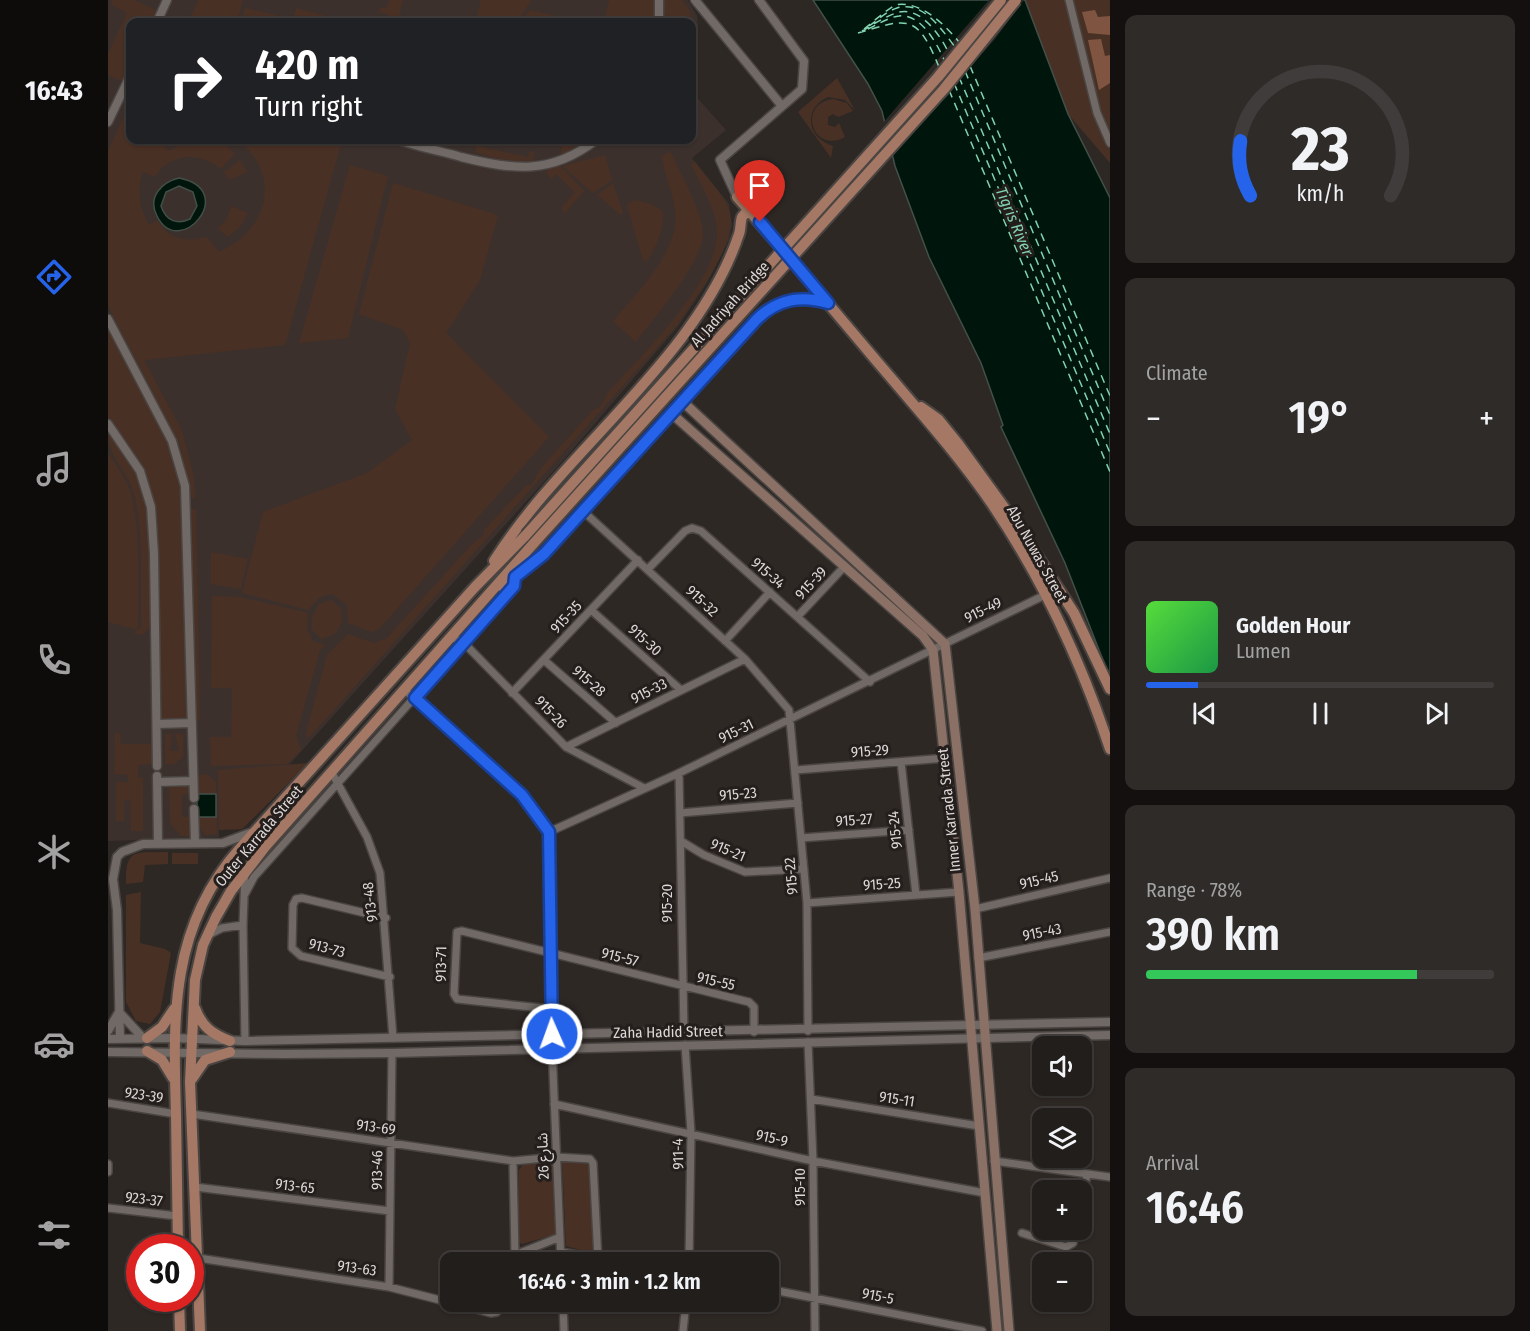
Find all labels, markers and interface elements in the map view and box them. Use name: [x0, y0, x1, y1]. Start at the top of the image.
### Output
text: 420 m: [255, 40, 359, 90]
icon: right: [156, 42, 234, 120]
text: 16:43: [25, 75, 83, 107]
text: Turn right: [255, 91, 363, 123]
text: 23: [1290, 112, 1349, 187]
pin: [734, 160, 785, 222]
icon: arrive: [743, 169, 776, 202]
text: km/h: [1296, 181, 1344, 207]
water label: Tigris River: [992, 184, 1038, 259]
icon: directions: [33, 256, 75, 298]
street label: Al Jadriyah Bridge: [687, 258, 773, 350]
text: Climate: [1146, 361, 1208, 385]
text: 19°: [1289, 391, 1351, 445]
text: −: [1146, 399, 1161, 439]
text: +: [1479, 399, 1494, 439]
icon: music: [33, 448, 75, 490]
street label: Abu Nuwas Street: [1003, 502, 1071, 606]
street label: 915-34: [748, 554, 788, 592]
street label: 915-39: [791, 563, 831, 603]
street label: 915-32: [682, 582, 722, 621]
street label: 915-49: [961, 593, 1005, 627]
street label: 915-35: [546, 597, 586, 637]
text: Golden Hour: [1236, 612, 1350, 639]
street label: 915-30: [624, 620, 666, 660]
icon: phone: [33, 639, 75, 681]
text: Lumen: [1236, 639, 1291, 663]
street label: 915-28: [569, 662, 609, 700]
street label: 915-33: [628, 674, 670, 708]
street label: 915-26: [531, 692, 571, 732]
icon: previous: [1188, 697, 1221, 730]
icon: pause: [1304, 697, 1337, 730]
icon: next: [1420, 697, 1453, 730]
street label: 915-31: [716, 715, 756, 747]
street label: 915-29: [850, 741, 890, 761]
street label: Inner Karrada Street: [934, 747, 964, 873]
street label: Outer Karrada Street: [211, 782, 307, 890]
street label: 915-23: [718, 783, 758, 805]
street label: 915-27: [835, 810, 873, 830]
street label: 915-24: [884, 810, 906, 850]
icon: climate: [33, 831, 75, 873]
street label: 915-21: [708, 835, 748, 865]
street label: 915-22: [780, 856, 802, 896]
street label: 915-45: [1018, 867, 1060, 893]
street label: 915-25: [862, 874, 902, 894]
text: Range · 78%: [1146, 878, 1242, 902]
street label: 913-48: [359, 881, 381, 923]
street label: 915-20: [658, 884, 676, 922]
text: 390 km: [1146, 908, 1280, 962]
street label: 915-43: [1021, 919, 1063, 945]
street label: 913-73: [307, 935, 347, 962]
street label: 915-57: [599, 944, 641, 970]
street label: 913-71: [432, 946, 450, 982]
street label: 915-55: [695, 968, 737, 994]
position arrow: [520, 1002, 584, 1066]
street label: Zaha Hadid Street: [613, 1022, 723, 1042]
icon: car: [33, 1023, 75, 1065]
map controls: [1032, 1036, 1092, 1312]
button: sound: [1032, 1036, 1092, 1096]
street label: 923-39: [123, 1083, 165, 1107]
street label: 915-11: [878, 1087, 916, 1111]
button: layers: [1032, 1108, 1092, 1168]
street label: 913-69: [355, 1115, 397, 1139]
street label: 915-9: [754, 1126, 790, 1150]
street label: شارع 26: [533, 1132, 556, 1180]
street label: 911-4: [669, 1138, 687, 1170]
street label: 913-46: [368, 1150, 386, 1190]
text: Arrival: [1146, 1151, 1199, 1175]
street label: 915-10: [791, 1168, 809, 1206]
street label: 913-65: [274, 1175, 316, 1197]
button: +: [1032, 1180, 1092, 1240]
text: 16:46: [1146, 1181, 1244, 1235]
street label: 923-37: [124, 1188, 164, 1210]
icon: filters: [33, 1214, 75, 1256]
speed limit sign: 30: [126, 1234, 204, 1312]
button: −: [1032, 1252, 1092, 1312]
street label: 913-63: [336, 1256, 378, 1280]
text: 16:46 · 3 min · 1.2 km: [518, 1268, 701, 1295]
street label: 915-5: [861, 1284, 896, 1308]

